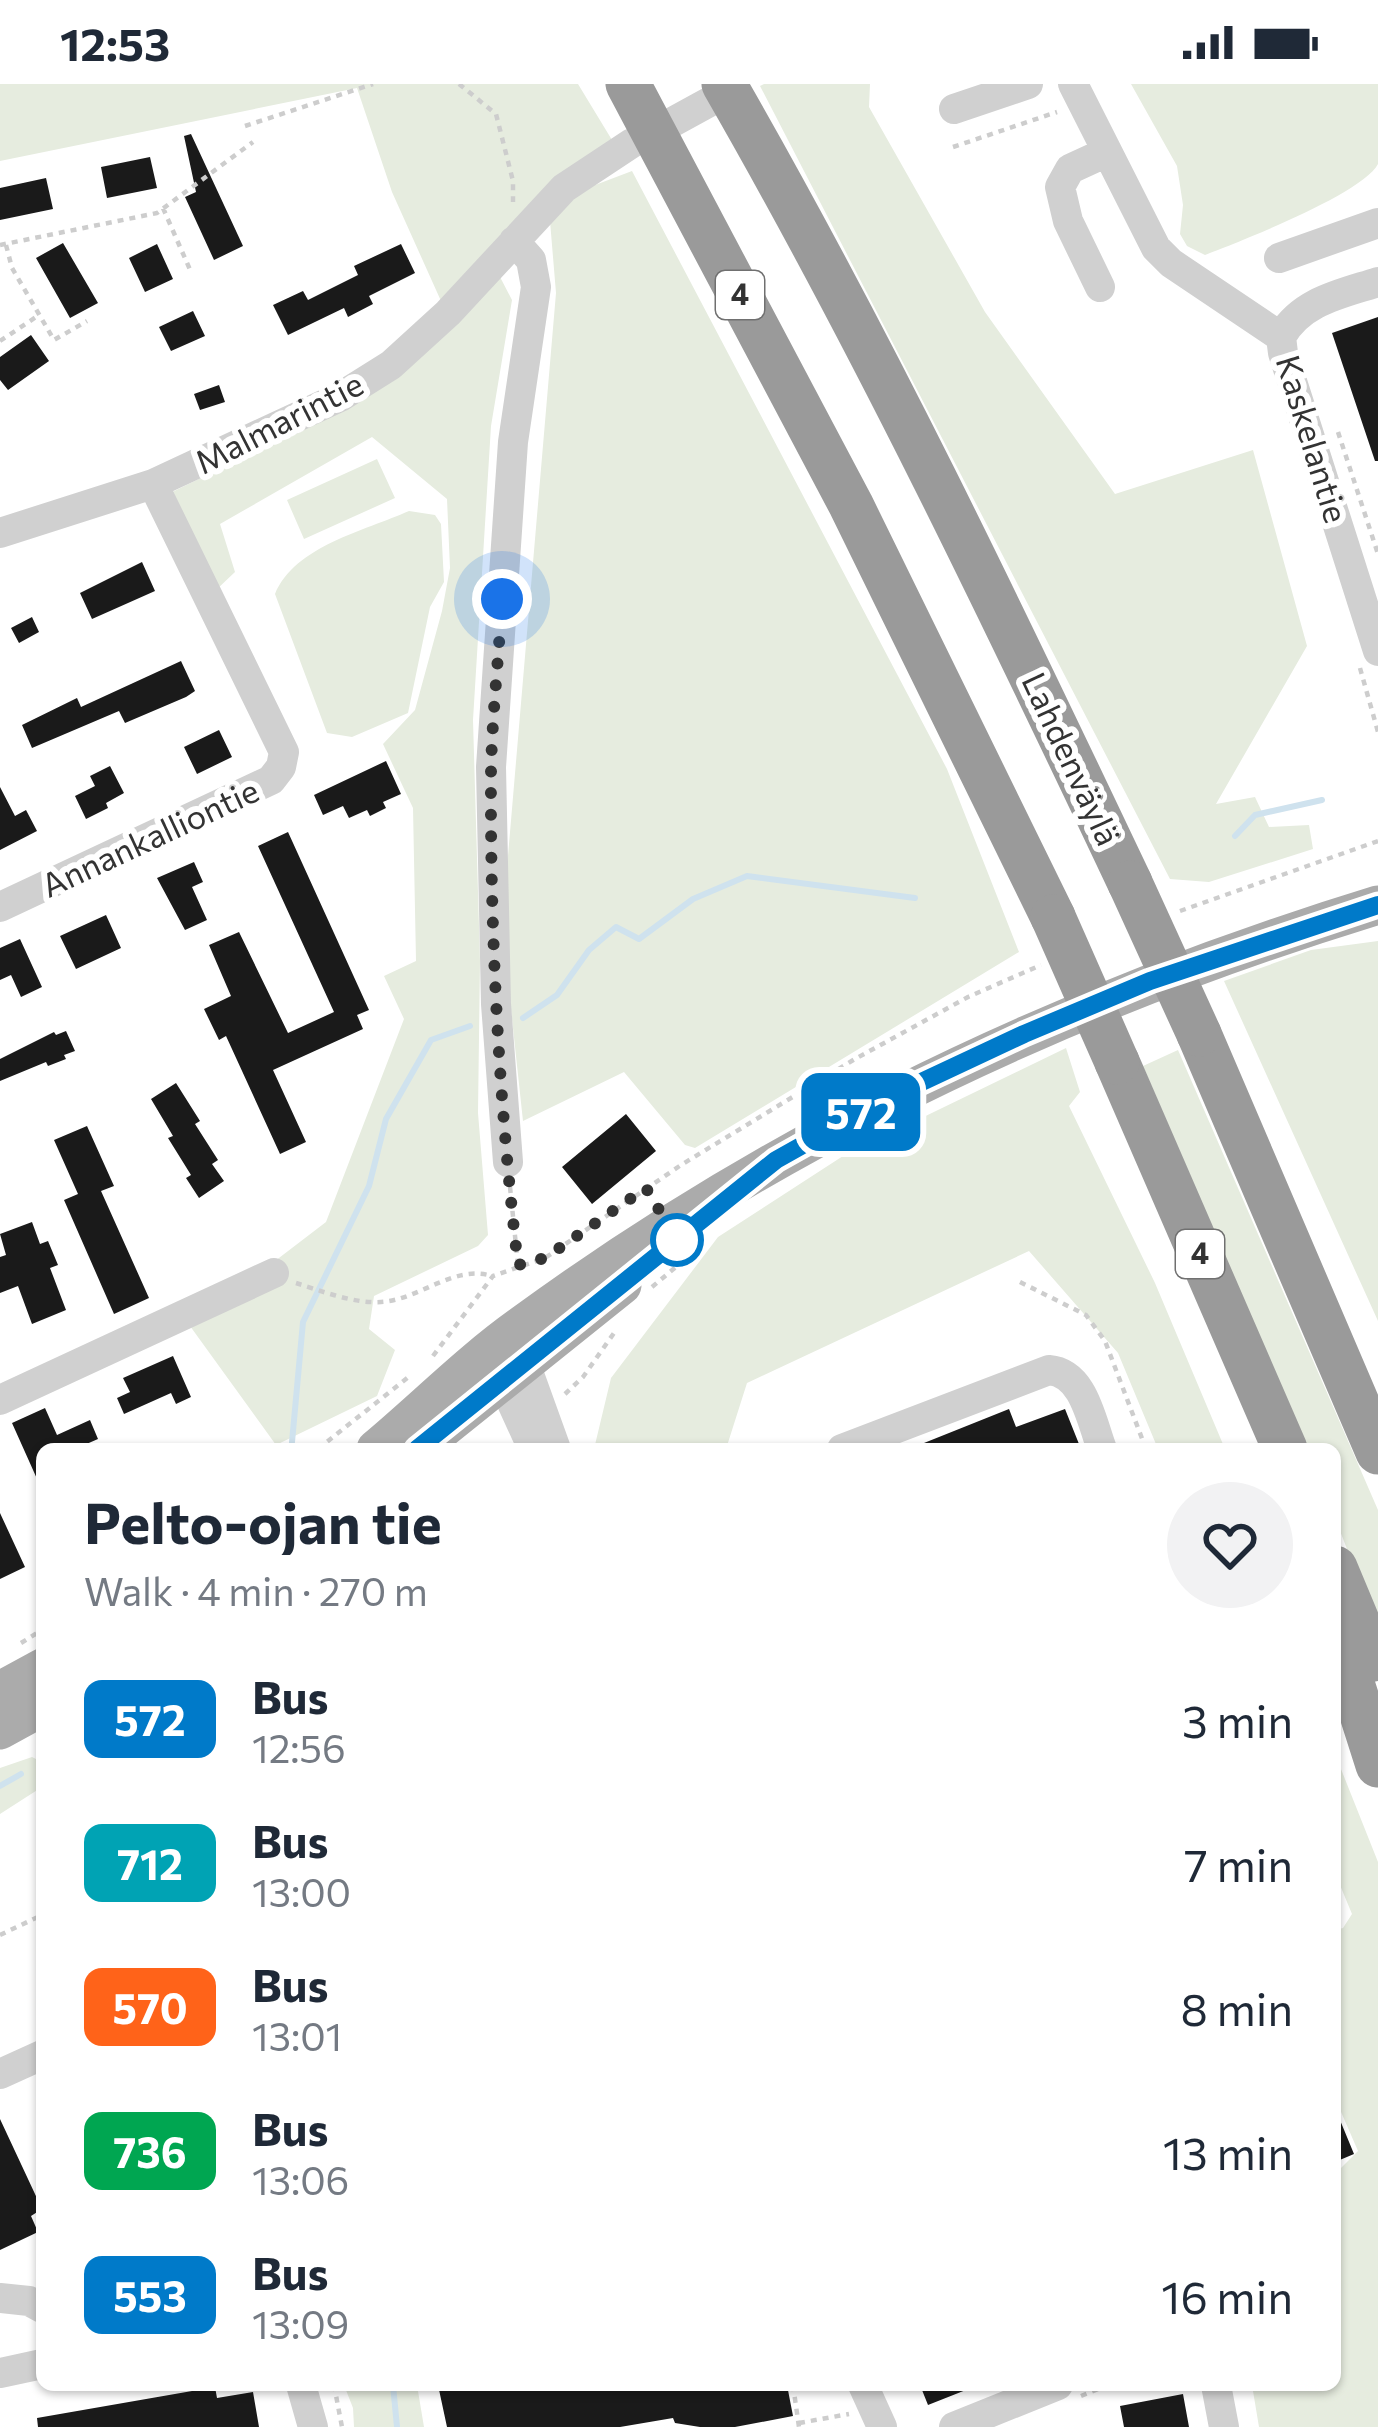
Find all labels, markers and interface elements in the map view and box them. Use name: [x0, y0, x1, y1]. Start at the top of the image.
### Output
text: 12:53: [60, 15, 170, 70]
road number: 4: [716, 271, 764, 319]
street label: Kaskelantie: [1269, 350, 1358, 527]
street label: Malmarintie: [188, 362, 369, 481]
your location: [472, 569, 532, 629]
street label: Lahdenväylä: [1014, 665, 1130, 851]
street label: Annankalliontie: [34, 768, 265, 905]
line badge: 572: [792, 1073, 930, 1151]
text: 572: [825, 1086, 897, 1138]
unlabelled marker: [652, 1215, 702, 1265]
road number: 4: [1176, 1230, 1224, 1278]
button: heart: [1167, 1482, 1293, 1608]
text: Pelto-ojan tie: [84, 1486, 442, 1556]
text: Walk · 4 min · 270 m: [84, 1566, 428, 1614]
text: Bus: [252, 1668, 328, 1723]
text: 3 min: [1182, 1692, 1293, 1747]
text: 572: [114, 1693, 186, 1745]
text: 12:56: [252, 1723, 346, 1771]
text: Bus: [252, 1812, 328, 1867]
text: 7 min: [1184, 1836, 1293, 1891]
text: 712: [117, 1837, 183, 1889]
text: 13:00: [252, 1867, 351, 1915]
text: Bus: [252, 1956, 328, 2011]
text: 8 min: [1180, 1980, 1293, 2035]
text: 570: [112, 1981, 188, 2033]
text: 13:01: [252, 2011, 342, 2059]
text: Bus: [252, 2100, 328, 2155]
text: 13 min: [1163, 2124, 1293, 2179]
text: 736: [113, 2125, 187, 2177]
text: 13:06: [252, 2155, 349, 2203]
text: Bus: [252, 2244, 328, 2299]
text: 16 min: [1161, 2268, 1293, 2323]
text: 553: [113, 2269, 187, 2321]
text: 13:09: [252, 2299, 349, 2347]

